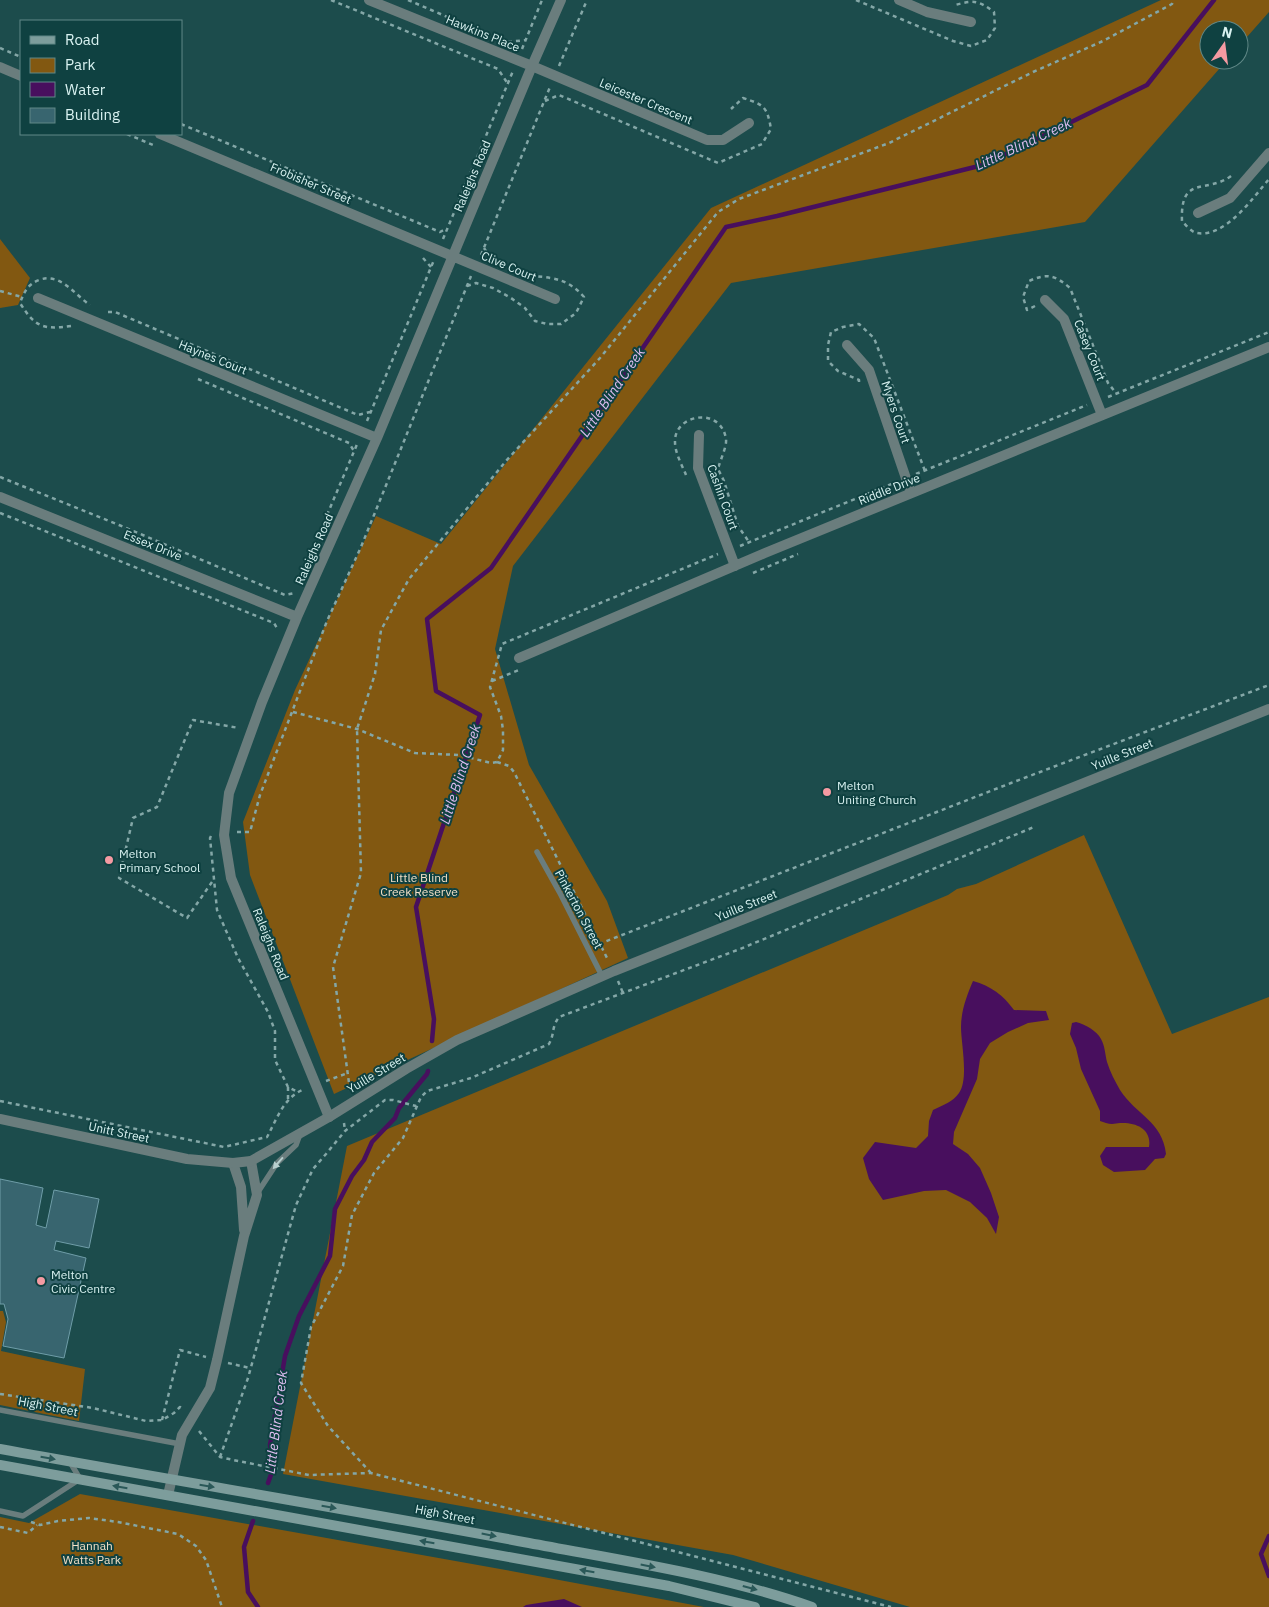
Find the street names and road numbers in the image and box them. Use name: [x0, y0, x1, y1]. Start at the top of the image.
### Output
street label: Hawkins Place: [444, 11, 523, 55]
street label: Leicester Crescent: [597, 75, 695, 127]
street label: Raleighs Road: [450, 138, 494, 214]
street label: Frobisher Street: [268, 159, 354, 207]
street label: Clive Court: [479, 248, 539, 284]
street label: Casey Court: [1071, 317, 1109, 383]
street label: Haynes Court: [177, 336, 249, 378]
street label: Myers Court: [878, 379, 914, 445]
street label: Cashin Court: [704, 462, 742, 532]
street label: Riddle Drive: [856, 470, 922, 508]
street label: Raleighs Road: [292, 511, 336, 587]
street label: Essex Drive: [122, 526, 185, 564]
street label: Yuille Street: [1089, 735, 1155, 773]
street label: Pinkerton Street: [552, 867, 606, 951]
street label: Yuille Street: [713, 886, 779, 924]
street label: Raleighs Road: [250, 906, 292, 982]
street label: Yuille Street: [344, 1050, 408, 1096]
street label: Unitt Street: [87, 1118, 151, 1146]
street label: High Street: [17, 1393, 79, 1419]
street label: High Street: [414, 1501, 476, 1527]

